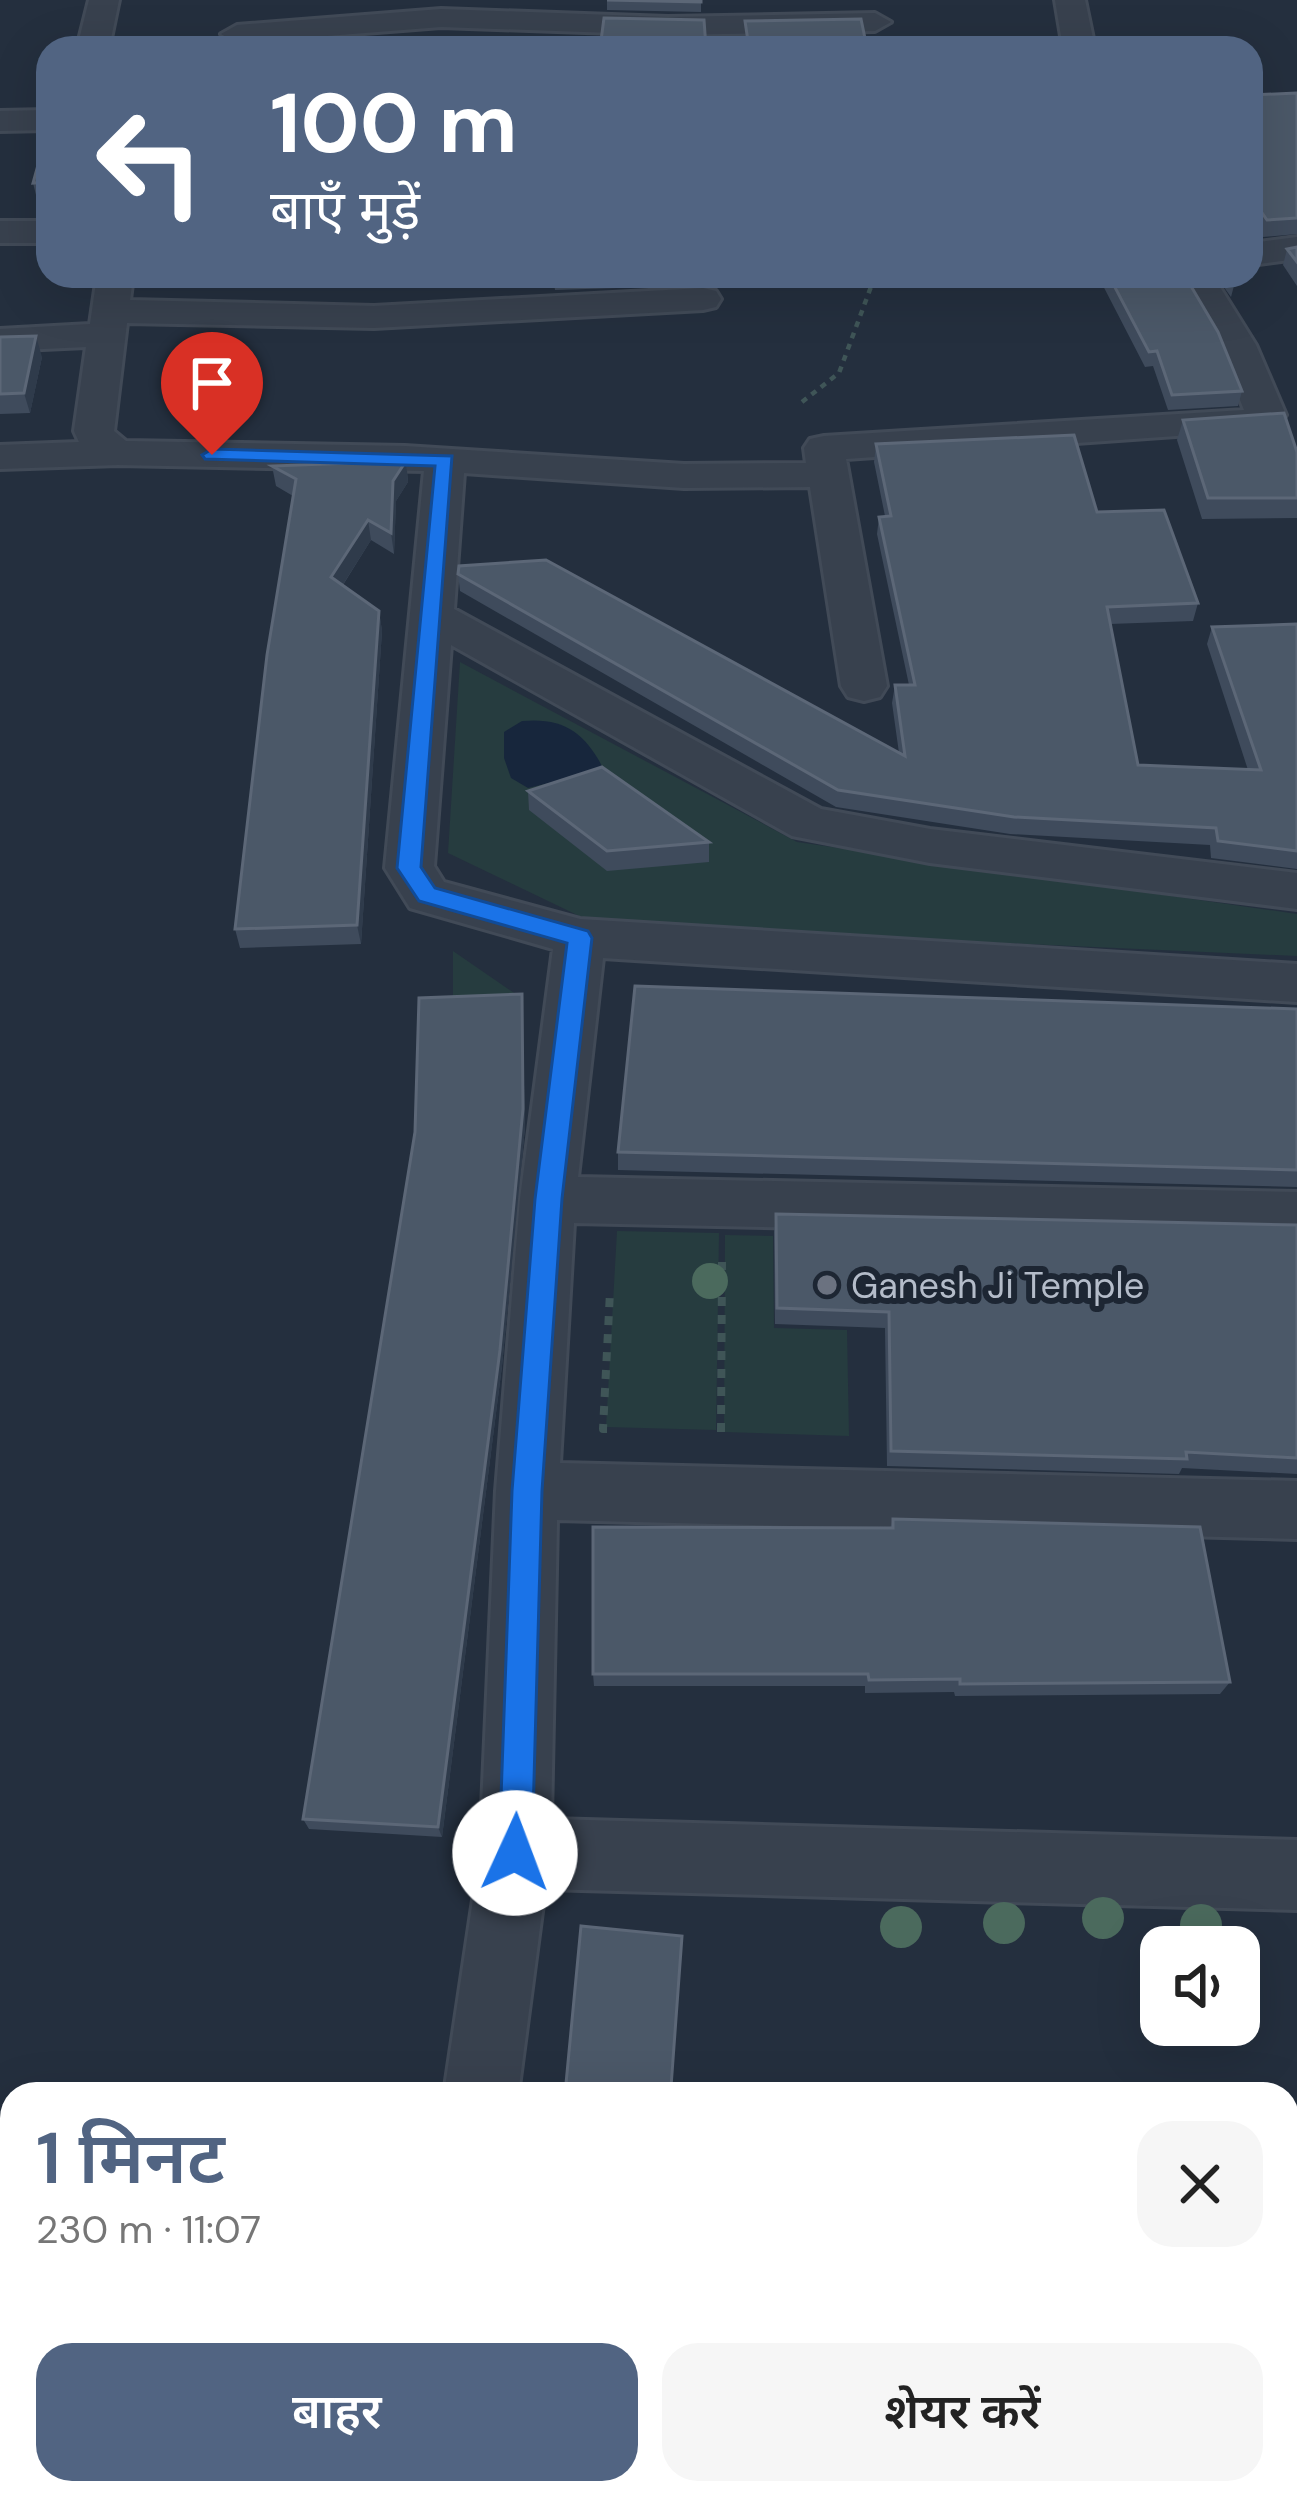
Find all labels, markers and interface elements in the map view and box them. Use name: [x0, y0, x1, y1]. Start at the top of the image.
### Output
text: 100 m: [270, 69, 518, 178]
icon: left: [72, 84, 228, 240]
text: बाएँ मुड़ें: [270, 175, 420, 246]
pin: [161, 332, 263, 455]
icon: arrive: [179, 350, 245, 416]
place label: Ganesh Ji Temple: [851, 1262, 1144, 1309]
marker: Ganesh Ji Temple: [814, 1272, 840, 1298]
position arrow: [452, 1790, 578, 1916]
map controls: [1140, 1926, 1260, 2046]
button: sound: [1140, 1926, 1260, 2046]
text: 1 मिनट: [36, 2112, 225, 2205]
button: close: [1137, 2121, 1263, 2247]
text: 230 m · 11:07: [36, 2204, 261, 2255]
button: बाहर: [36, 2343, 638, 2481]
button: शेयर करें: [662, 2343, 1263, 2481]

